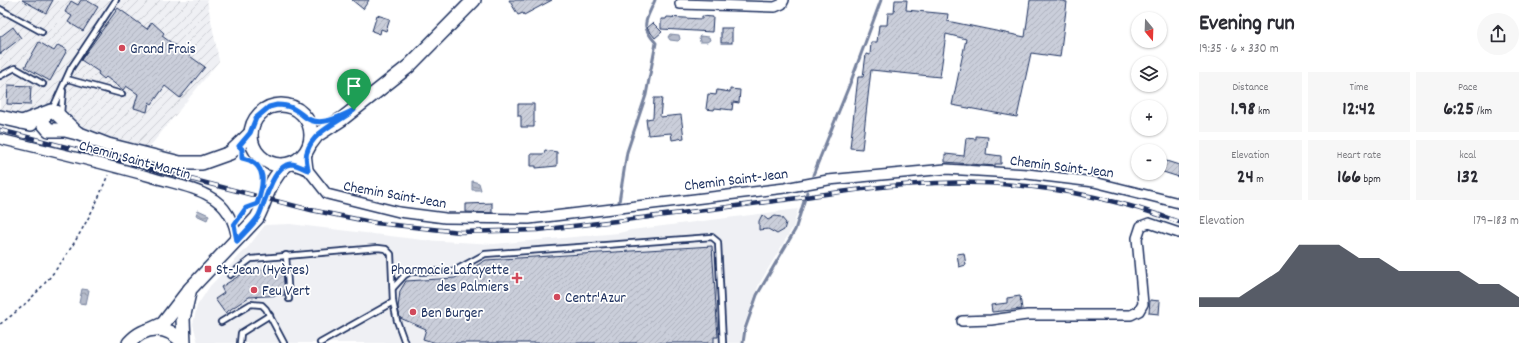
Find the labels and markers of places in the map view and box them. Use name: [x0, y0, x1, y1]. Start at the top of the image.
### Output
place label: Grand Frais: [130, 39, 196, 61]
marker: Grand Frais: [117, 43, 127, 53]
pin: [337, 69, 371, 110]
place label: St-Jean (Hyères): [216, 260, 309, 282]
place label: Pharmacie Lafayette des Palmiers: [391, 260, 509, 299]
marker: St-Jean (Hyères): [203, 264, 213, 274]
marker: Pharmacie Lafayette des Palmiers: [512, 273, 522, 283]
place label: Feu Vert: [262, 281, 311, 303]
marker: Feu Vert: [249, 285, 259, 295]
place label: Centr'Azur: [565, 288, 626, 310]
marker: Centr'Azur: [552, 292, 562, 302]
place label: Ben Burger: [421, 303, 483, 325]
marker: Ben Burger: [408, 307, 418, 317]

